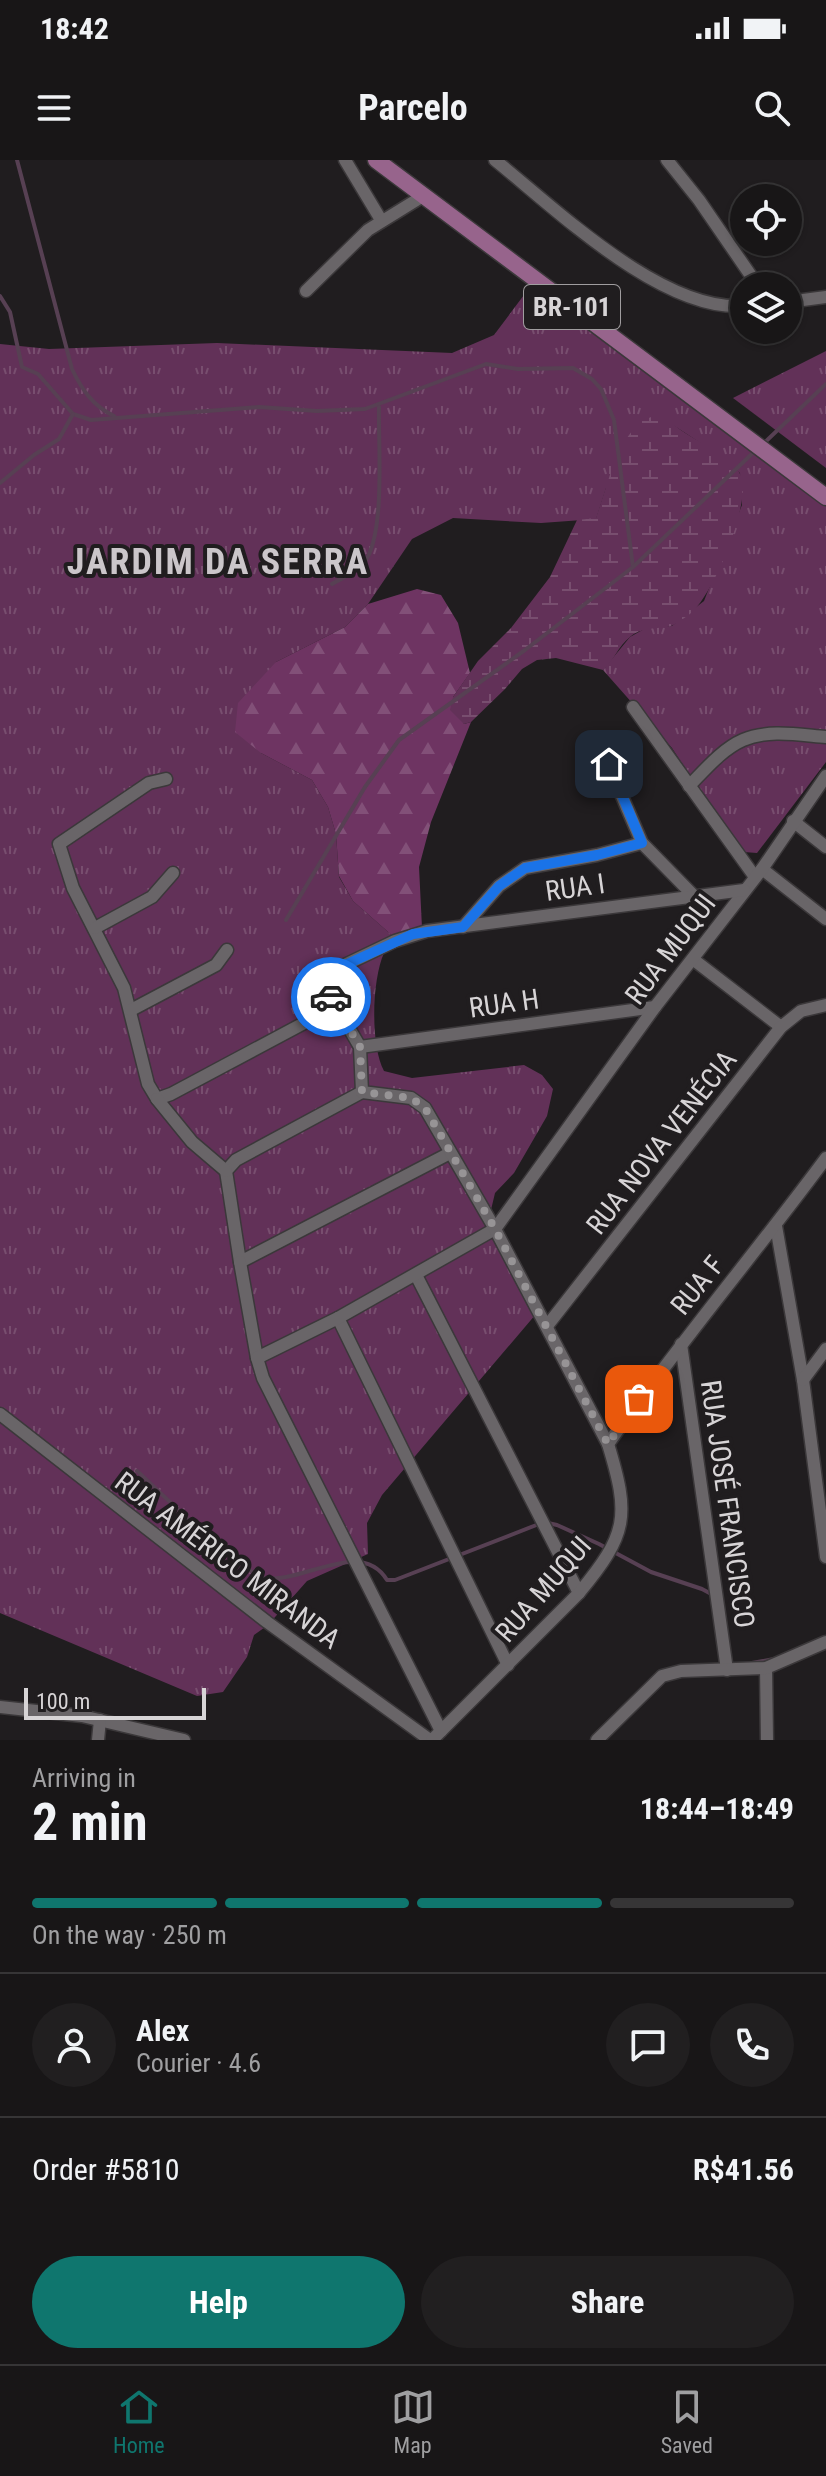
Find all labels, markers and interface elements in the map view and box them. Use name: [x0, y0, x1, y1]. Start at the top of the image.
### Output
text: 18:42: [40, 11, 109, 46]
icon: menu: [32, 86, 76, 130]
icon: search: [750, 86, 794, 130]
text: Parcelo: [358, 87, 468, 129]
map controls: [730, 184, 802, 344]
button: locate: [730, 184, 802, 256]
button: layers: [730, 272, 802, 344]
road number: BR-101: [524, 285, 620, 329]
district label: JARDIM DA SERRA: [67, 541, 369, 583]
pin: [575, 730, 643, 798]
icon: home: [587, 742, 631, 786]
street label: RUA I: [543, 867, 607, 908]
street label: RUA MUQUI: [618, 888, 722, 1011]
courier: [291, 957, 371, 1037]
icon: car: [309, 975, 353, 1019]
street label: RUA H: [467, 982, 541, 1025]
street label: RUA NOVA VENÉCIA: [579, 1044, 743, 1241]
street label: RUA F: [664, 1249, 731, 1321]
pin: [605, 1365, 673, 1433]
icon: bag: [617, 1377, 661, 1421]
street label: RUA JOSÉ FRANCISCO: [694, 1378, 761, 1630]
street label: RUA AMÉRICO MIRANDA: [109, 1465, 347, 1656]
street label: RUA MUQUI: [489, 1530, 598, 1649]
scale bar: [24, 1684, 206, 1720]
text: 100 m: [36, 1689, 90, 1714]
text: Arriving in: [32, 1763, 136, 1793]
text: 18:44–18:49: [640, 1791, 794, 1826]
text: 2 min: [32, 1792, 148, 1853]
text: On the way · 250 m: [32, 1920, 227, 1950]
button: person: [32, 2003, 116, 2087]
button: chat: [606, 2003, 690, 2087]
button: phone: [710, 2003, 794, 2087]
text: Alex: [136, 2013, 189, 2048]
text: Courier · 4.6: [136, 2048, 261, 2078]
text: Order #5810: [32, 2152, 180, 2187]
text: R$41.56: [693, 2152, 794, 2187]
button: Help: [32, 2256, 405, 2348]
button: Share: [421, 2256, 794, 2348]
tab: Home: [113, 2385, 165, 2458]
tab: Map: [391, 2385, 435, 2458]
tab: Saved: [661, 2385, 713, 2458]

